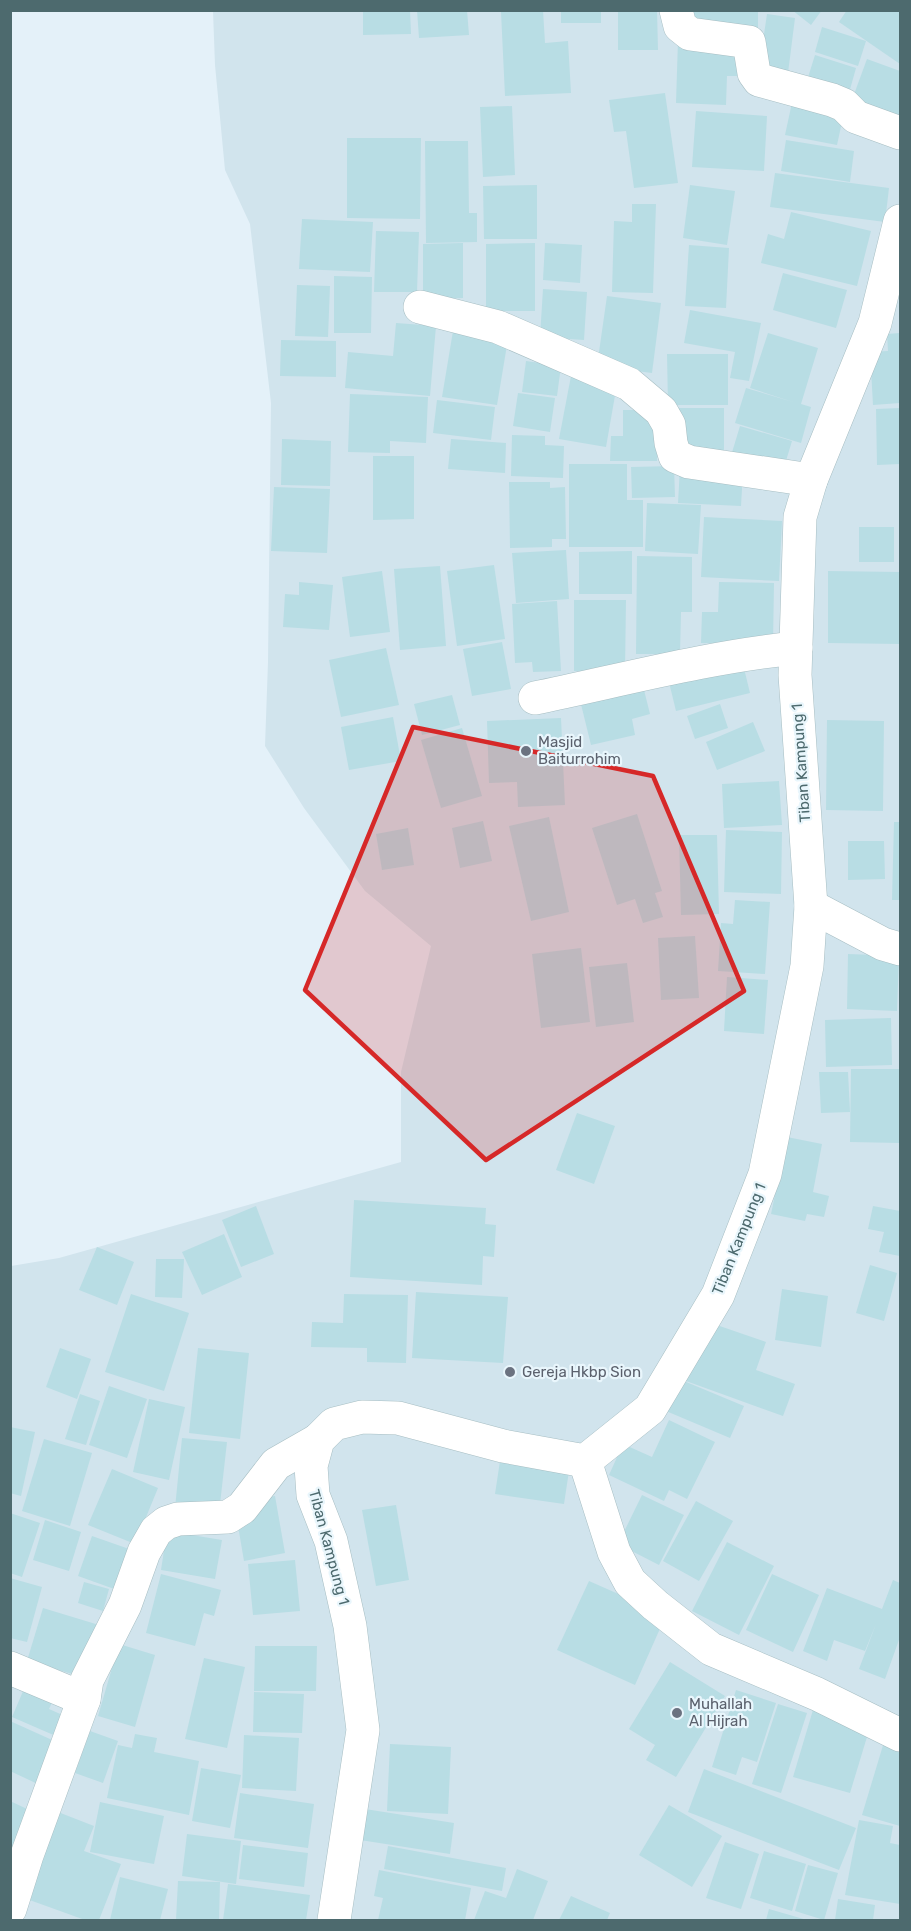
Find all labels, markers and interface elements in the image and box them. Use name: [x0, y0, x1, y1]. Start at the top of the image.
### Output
street label: Tiban Kampung 1: [788, 703, 814, 823]
place label: Masjid Baiturrohim: [538, 733, 621, 768]
marker: Masjid Baiturrohim: [519, 744, 533, 758]
street label: Tiban Kampung 1: [708, 1181, 770, 1297]
place label: Gereja Hkbp Sion: [522, 1363, 641, 1381]
marker: Gereja Hkbp Sion: [503, 1365, 517, 1379]
street label: Tiban Kampung 1: [305, 1487, 353, 1607]
place label: Muhallah Al Hijrah: [689, 1695, 752, 1730]
marker: Muhallah Al Hijrah: [670, 1706, 684, 1720]

